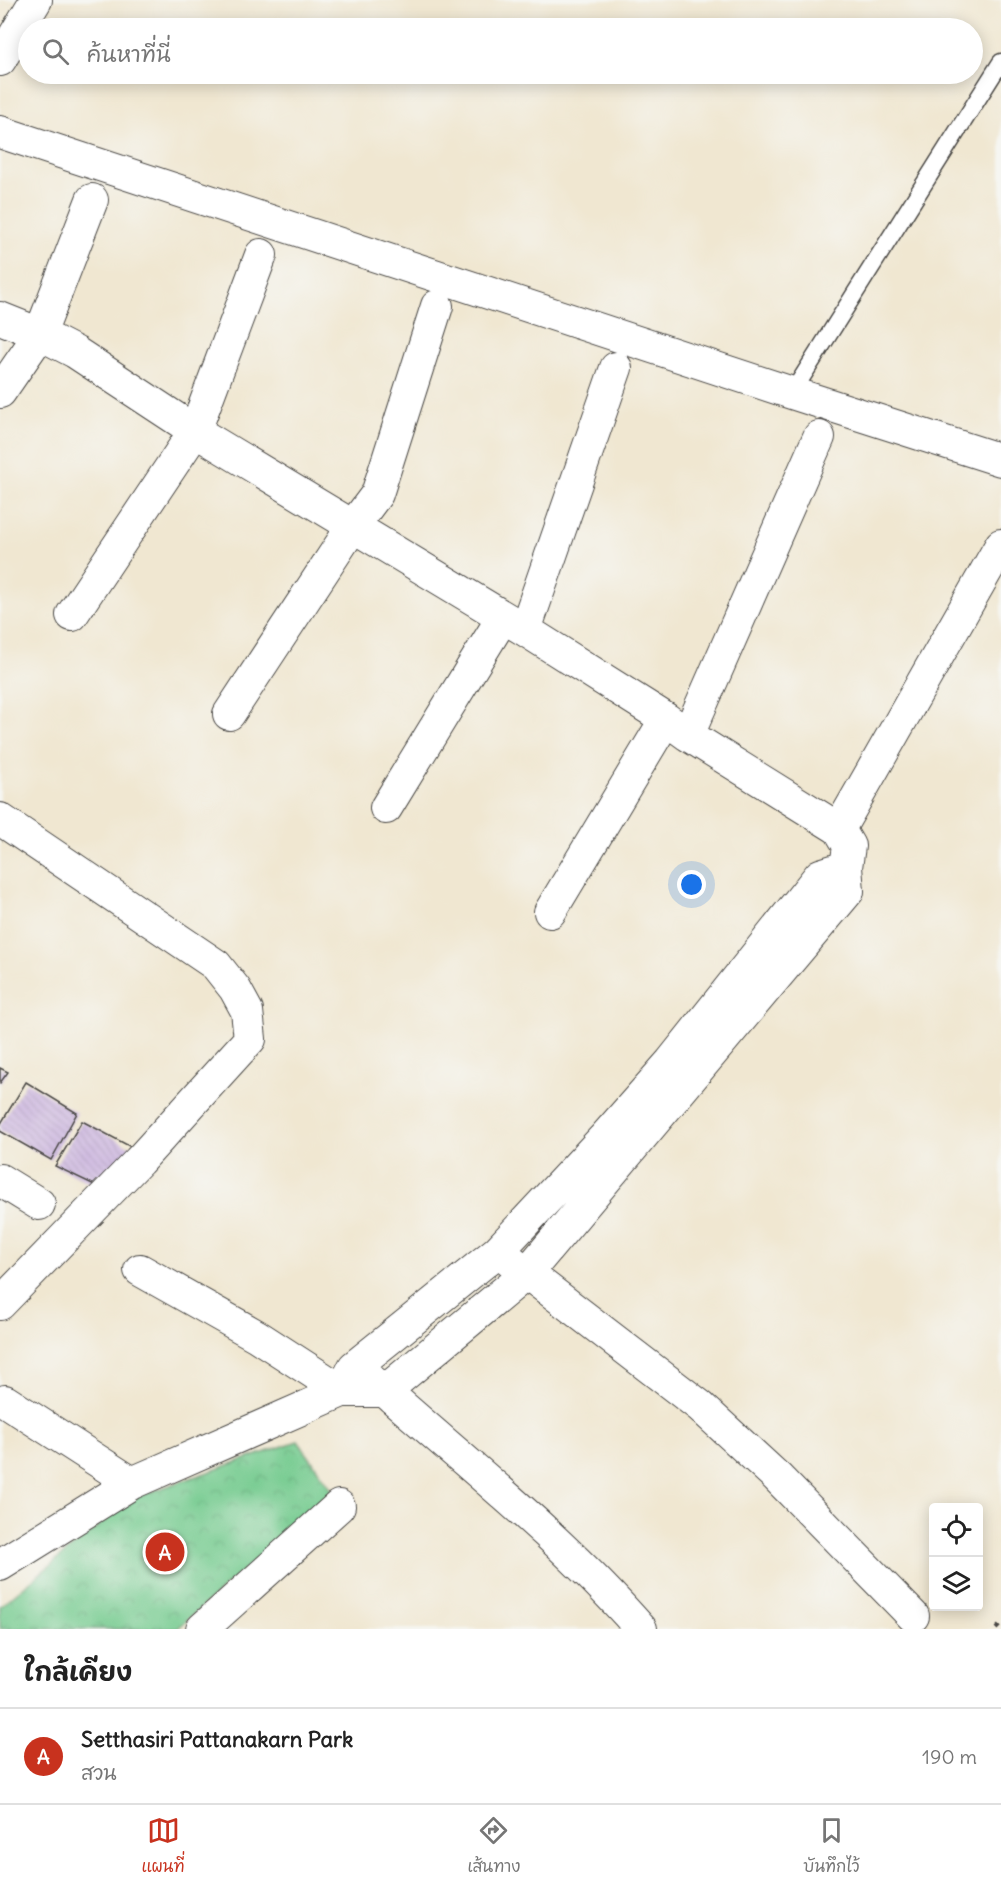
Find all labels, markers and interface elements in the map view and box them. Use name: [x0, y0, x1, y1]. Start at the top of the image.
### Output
search box: [18, 18, 983, 84]
icon: search: [39, 35, 72, 68]
text: ค้นหาที่นี่: [87, 40, 171, 68]
your location: [677, 870, 706, 899]
map controls: [929, 1503, 983, 1611]
button: locate: [929, 1503, 983, 1557]
pin: A: [146, 1530, 184, 1574]
button: layers: [929, 1557, 983, 1611]
text: ใกล้เคียง: [24, 1655, 132, 1688]
text: Setthasiri Pattanakarn Park: [81, 1725, 353, 1753]
text: A: [37, 1744, 50, 1769]
text: 190 m: [922, 1744, 977, 1769]
text: สวน: [81, 1760, 117, 1785]
tab: แผนที่: [141, 1814, 185, 1878]
tab: เส้นทาง: [467, 1814, 520, 1878]
tab: บันทึกไว้: [803, 1814, 860, 1878]

